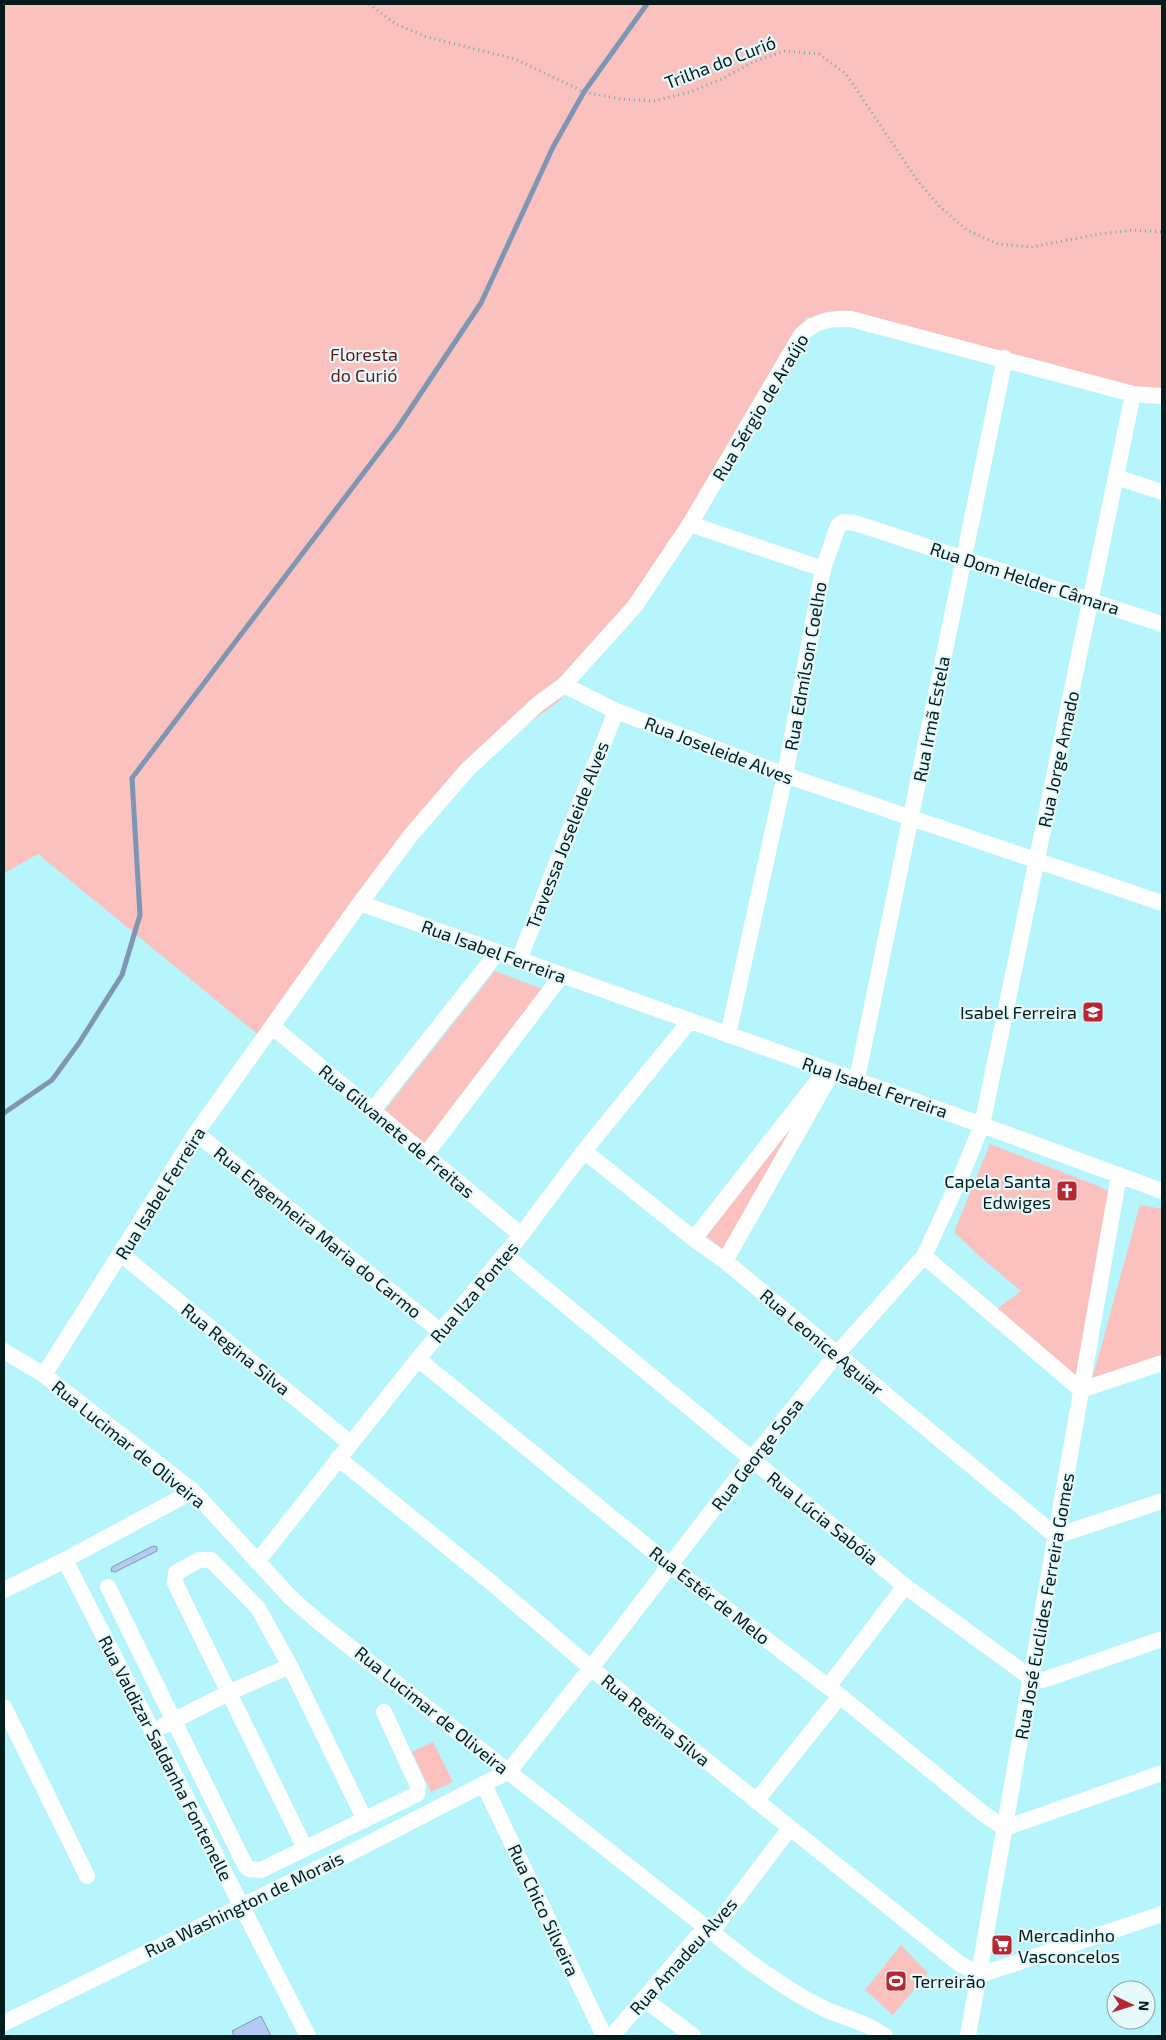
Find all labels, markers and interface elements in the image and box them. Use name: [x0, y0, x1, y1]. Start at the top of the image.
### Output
street label: Trilha do Curió: [661, 31, 779, 93]
street label: Rua Sérgio de Araújo: [707, 329, 813, 485]
park label: Floresta do Curió: [330, 343, 398, 386]
street label: Rua Dom Helder Câmara: [927, 537, 1123, 619]
street label: Rua Edmílson Coelho: [779, 580, 831, 752]
street label: Rua Irmã Estela: [908, 654, 954, 784]
street label: Rua Jorge Amado: [1033, 689, 1083, 829]
street label: Rua Joseleide Alves: [642, 712, 796, 788]
street label: Travessa Joseleide Alves: [521, 738, 613, 932]
street label: Rua Isabel Ferreira: [419, 915, 569, 987]
school or university icon: Isabel Ferreira: [1081, 1000, 1105, 1024]
place label: Isabel Ferreira: [960, 1001, 1077, 1023]
street label: Rua Isabel Ferreira: [799, 1052, 951, 1122]
street label: Rua Gilvanete de Freitas: [315, 1059, 479, 1203]
street label: Rua Isabel Ferreira: [110, 1123, 210, 1263]
street label: Rua Engenheira Maria do Carmo: [210, 1141, 426, 1323]
place label: Capela Santa Edwiges: [944, 1170, 1051, 1213]
church icon: Capela Santa Edwiges: [1055, 1179, 1079, 1203]
street label: Rua Ilza Pontes: [425, 1237, 523, 1347]
street label: Rua Leonice Aguiar: [756, 1284, 888, 1400]
street label: Rua Regina Silva: [177, 1298, 295, 1400]
street label: Rua Lucimar de Oliveira: [48, 1375, 210, 1513]
street label: Rua George Sosa: [706, 1393, 808, 1515]
street label: Rua Lúcia Sabóia: [763, 1466, 883, 1570]
street label: Rua José Euclides Ferreira Gomes: [1010, 1471, 1078, 1741]
street label: Rua Estér de Melo: [645, 1541, 775, 1649]
street label: Rua Valdizar Saldanha Fontenelle: [94, 1632, 238, 1884]
street label: Rua Lucimar de Oliveira: [351, 1641, 513, 1779]
street label: Rua Regina Silva: [597, 1669, 715, 1771]
street label: Rua Chico Silveira: [504, 1840, 584, 1980]
street label: Rua Washington de Morais: [141, 1846, 347, 1962]
street label: Rua Amadeu Alves: [625, 1893, 741, 2019]
place label: Mercadinho Vasconcelos: [1018, 1924, 1120, 1967]
supermarket icon: Mercadinho Vasconcelos: [990, 1933, 1014, 1957]
sports icon: Terreirão: [884, 1969, 908, 1993]
place label: Terreirão: [912, 1970, 986, 1992]
north arrow: [1106, 1980, 1156, 2030]
text: N: [1136, 2000, 1153, 2012]

